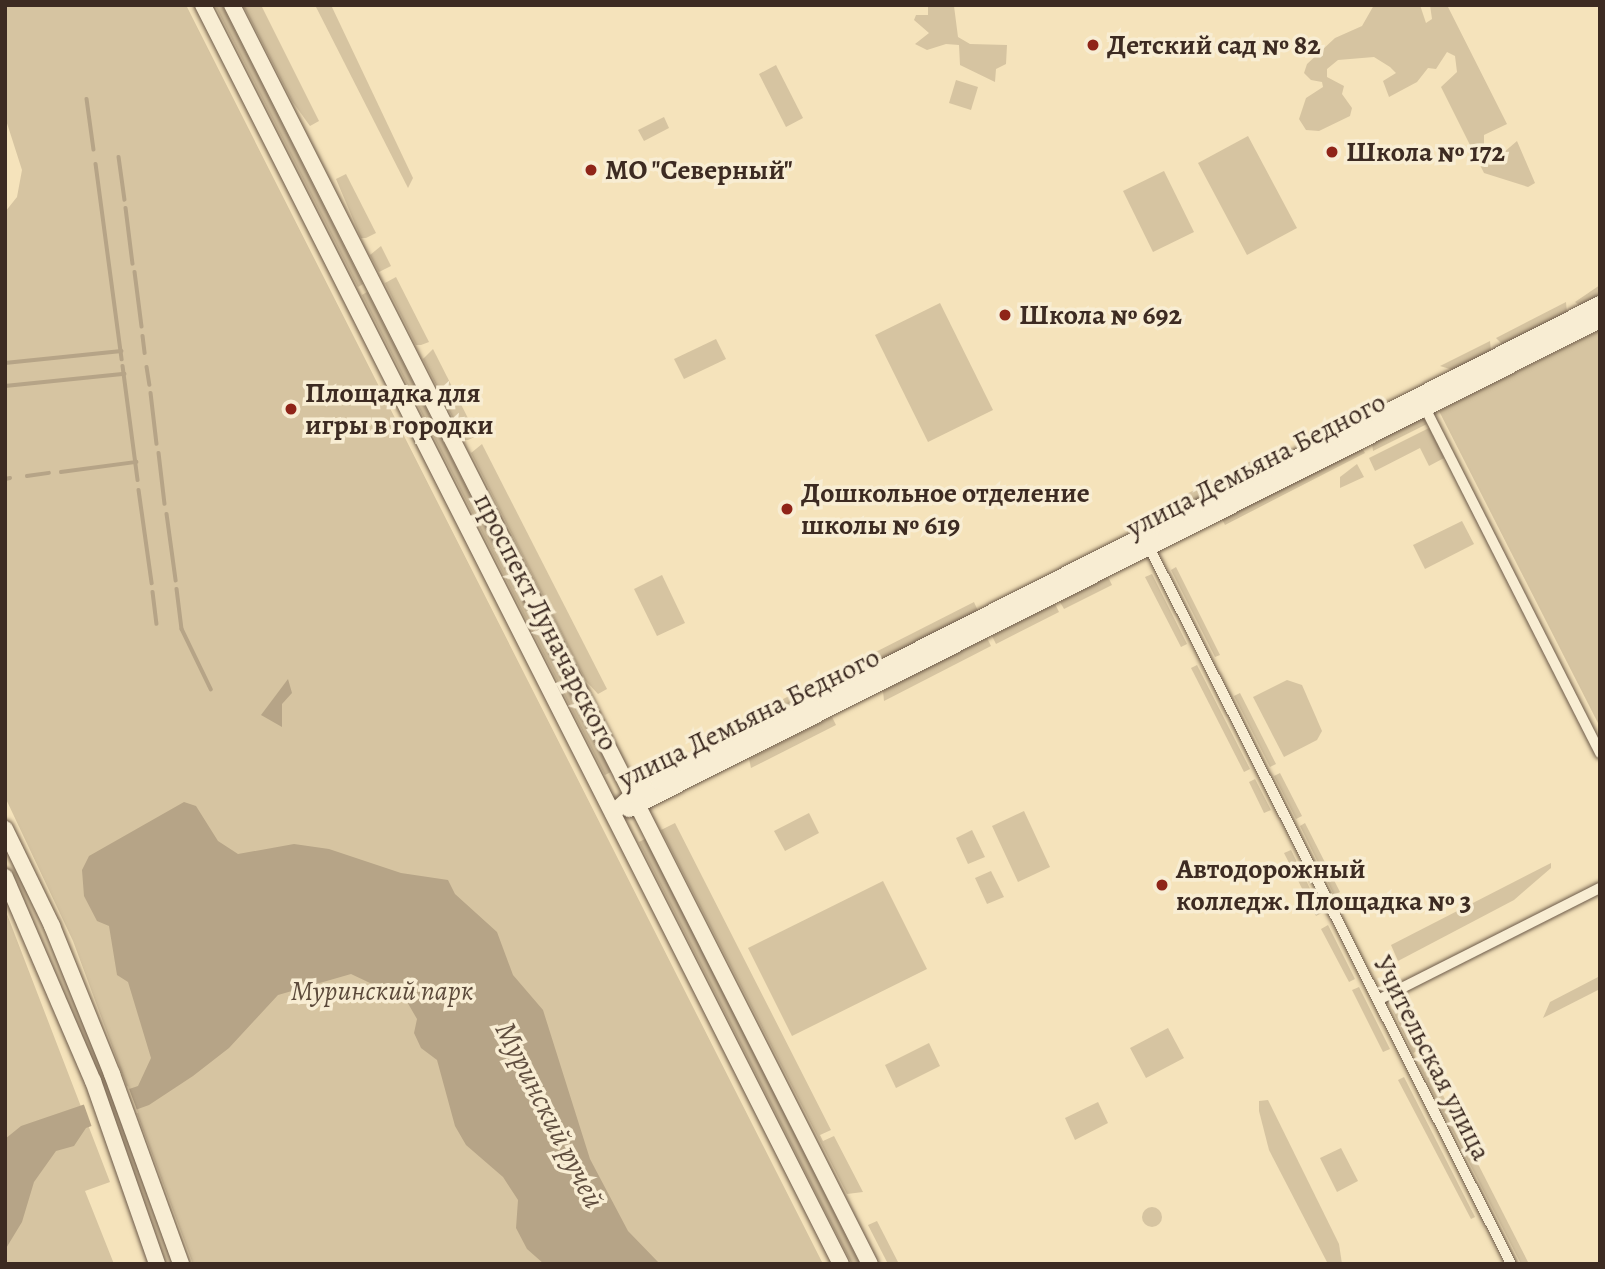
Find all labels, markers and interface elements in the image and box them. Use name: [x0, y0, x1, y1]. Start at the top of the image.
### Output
place label: Детский сад № 82: [1107, 28, 1321, 62]
marker: Детский сад № 82: [1085, 37, 1101, 53]
place label: Школа № 172: [1346, 135, 1505, 169]
marker: Школа № 172: [1324, 144, 1340, 160]
place label: МО "Северный": [605, 153, 793, 187]
marker: МО "Северный": [583, 162, 599, 178]
place label: Школа № 692: [1019, 298, 1182, 332]
marker: Школа № 692: [997, 307, 1013, 323]
place label: Площадка для игры в городки: [305, 376, 494, 442]
street label: улица Демьяна Бедного: [1121, 385, 1391, 545]
marker: Площадка для игры в городки: [283, 401, 299, 417]
place label: Дошкольное отделение школы № 619: [801, 476, 1090, 542]
street label: проспект Луначарского: [466, 488, 626, 756]
marker: Дошкольное отделение школы № 619: [779, 501, 795, 517]
street label: улица Демьяна Бедного: [613, 640, 885, 796]
place label: Автодорожный колледж. Площадка № 3: [1176, 852, 1472, 918]
marker: Автодорожный колледж. Площадка № 3: [1154, 877, 1170, 893]
street label: Учительская улица: [1366, 950, 1498, 1166]
park label: Муринский парк: [291, 974, 473, 1008]
water label: Муринский ручей: [487, 1016, 613, 1214]

